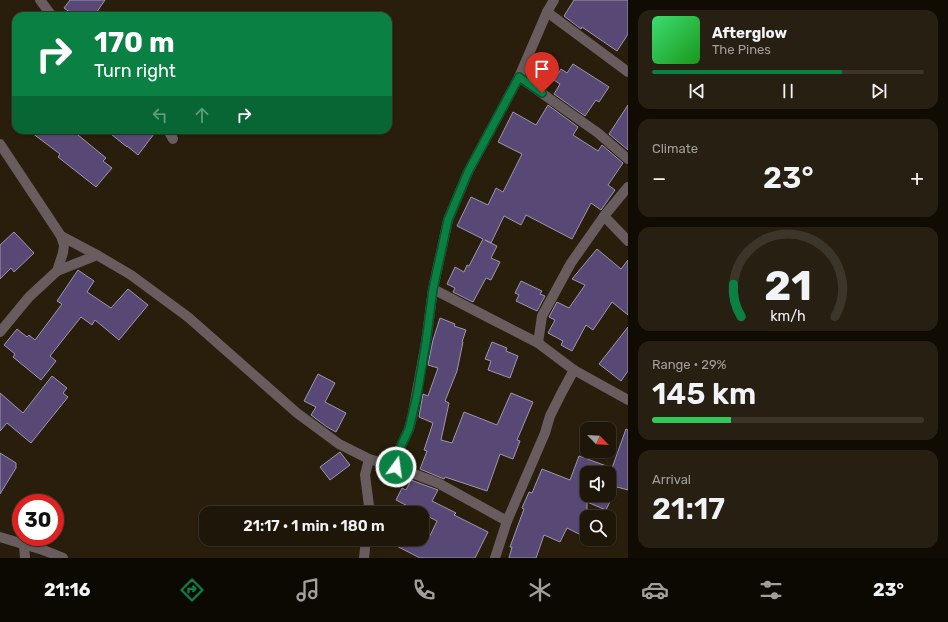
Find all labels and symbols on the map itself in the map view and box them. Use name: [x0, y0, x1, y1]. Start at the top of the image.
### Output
pin: [525, 52, 559, 93]
north arrow: [580, 422, 616, 458]
position arrow: [375, 446, 417, 488]
speed limit sign: 30: [12, 494, 64, 546]

